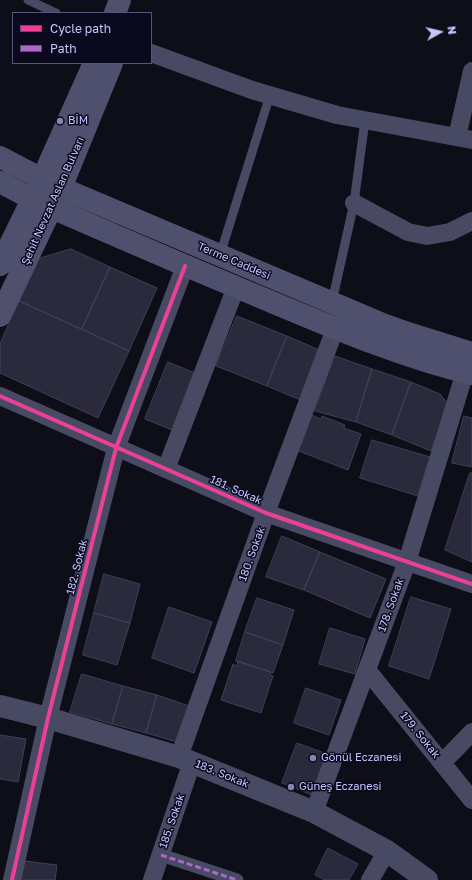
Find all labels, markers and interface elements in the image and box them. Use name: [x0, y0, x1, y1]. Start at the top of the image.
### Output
legend: [12, 12, 152, 64]
north arrow: [420, 12, 460, 52]
text: Cycle path: [50, 21, 111, 36]
text: N: [445, 25, 459, 35]
text: Path: [50, 41, 77, 56]
place label: BİM: [68, 114, 88, 128]
marker: BİM: [55, 116, 65, 126]
street label: Şehit Nevzat Aslan Bulvarı: [19, 135, 87, 267]
street label: Terme Caddesi: [196, 240, 272, 282]
street label: 181. Sokak: [208, 473, 264, 507]
street label: 180. Sokak: [236, 525, 268, 583]
street label: 182. Sokak: [64, 538, 90, 596]
street label: 178. Sokak: [375, 576, 407, 634]
street label: 179. Sokak: [397, 709, 443, 761]
place label: Gönül Eczanesi: [321, 751, 401, 765]
marker: Gönül Eczanesi: [308, 753, 318, 763]
street label: 183. Sokak: [193, 757, 251, 791]
place label: Güneş Eczanesi: [299, 780, 381, 794]
marker: Güneş Eczanesi: [286, 782, 296, 792]
street label: 185. Sokak: [157, 792, 187, 850]

